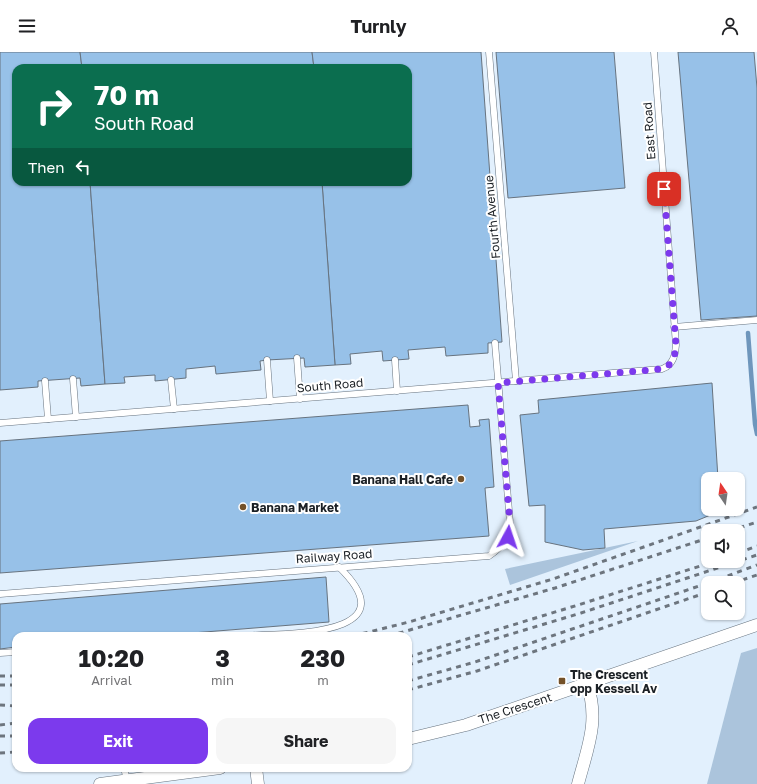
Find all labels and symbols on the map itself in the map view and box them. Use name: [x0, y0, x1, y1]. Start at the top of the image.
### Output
street label: East Road: [640, 102, 658, 160]
pin: [647, 172, 681, 206]
street label: Fourth Avenue: [481, 175, 503, 259]
street label: South Road: [296, 375, 364, 395]
place label: Banana Hall Cafe: [352, 472, 453, 487]
north arrow: [701, 472, 745, 516]
marker: Banana Hall Cafe: [456, 474, 466, 484]
place label: Banana Market: [251, 500, 339, 515]
marker: Banana Market: [238, 502, 248, 512]
position arrow: [487, 516, 529, 558]
street label: Railway Road: [295, 546, 373, 566]
place label: The Crescent opp Kessell Av: [570, 667, 658, 696]
marker: The Crescent opp Kessell Av: [557, 676, 567, 686]
street label: The Crescent: [476, 689, 554, 727]

